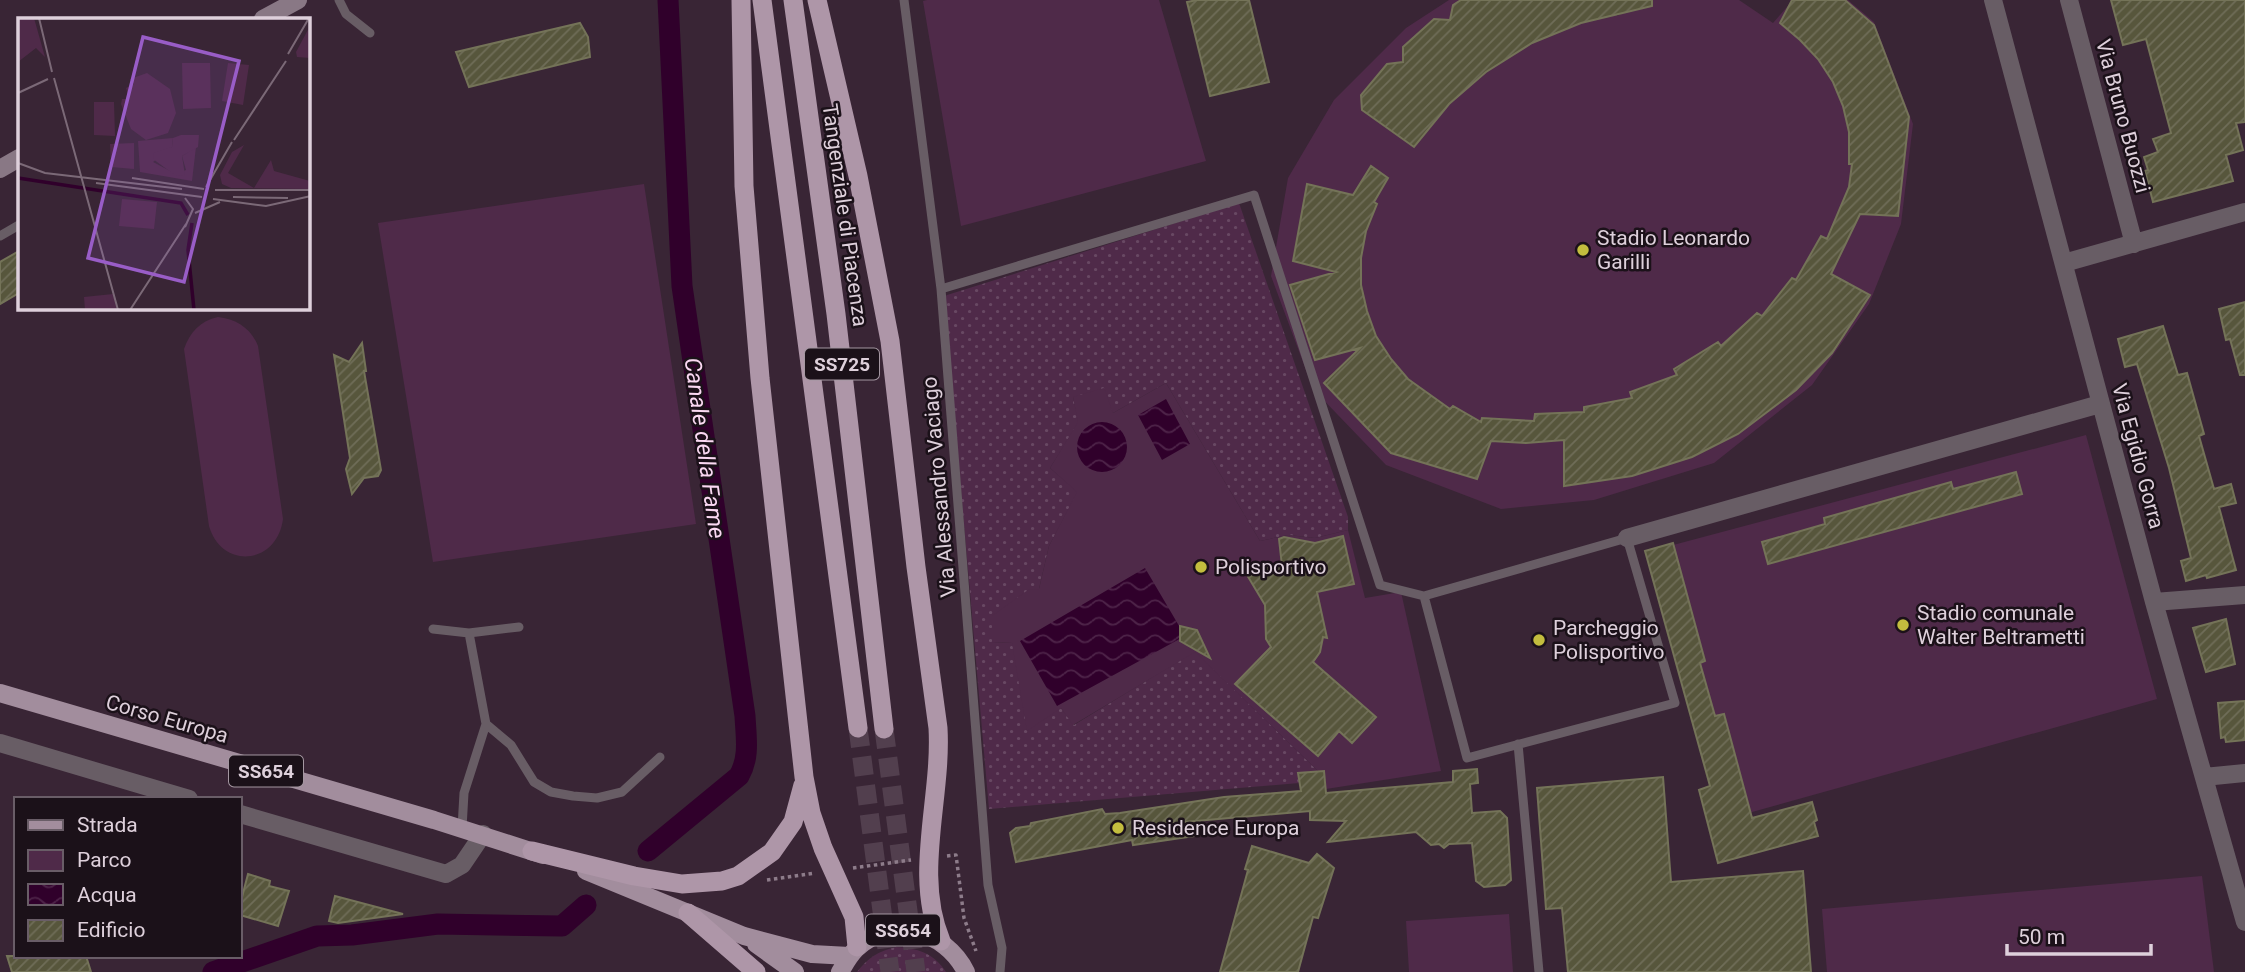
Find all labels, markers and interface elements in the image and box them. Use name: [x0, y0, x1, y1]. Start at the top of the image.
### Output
inset map: [18, 18, 310, 310]
street label: Via Bruno Buozzi: [2091, 37, 2155, 195]
street label: Tangenziale di Piacenza: [817, 102, 873, 328]
place label: Stadio Leonardo Garilli: [1597, 226, 1750, 274]
marker: Stadio Leonardo Garilli: [1575, 242, 1591, 258]
road number: SS725: [805, 348, 879, 380]
water label: Canale della Fame: [678, 356, 731, 540]
street label: Via Alessandro Vaciago: [917, 376, 961, 598]
street label: Via Egidio Gorra: [2107, 381, 2169, 531]
place label: Polisportivo: [1215, 555, 1327, 579]
marker: Polisportivo: [1193, 559, 1209, 575]
place label: Stadio comunale Walter Beltrametti: [1917, 601, 2085, 649]
place label: Parcheggio Polisportivo: [1553, 616, 1665, 664]
marker: Stadio comunale Walter Beltrametti: [1895, 617, 1911, 633]
marker: Parcheggio Polisportivo: [1531, 632, 1547, 648]
street label: Corso Europa: [103, 690, 231, 748]
road number: SS654: [229, 756, 303, 786]
legend: [14, 797, 242, 958]
text: Strada: [77, 813, 138, 837]
place label: Residence Europa: [1132, 816, 1299, 840]
marker: Residence Europa: [1110, 820, 1126, 836]
text: Parco: [77, 848, 131, 872]
text: Acqua: [77, 883, 137, 907]
scale bar: [2007, 912, 2150, 956]
road number: SS654: [866, 914, 940, 946]
text: Edificio: [77, 918, 145, 942]
text: 50 m: [2018, 925, 2065, 949]

